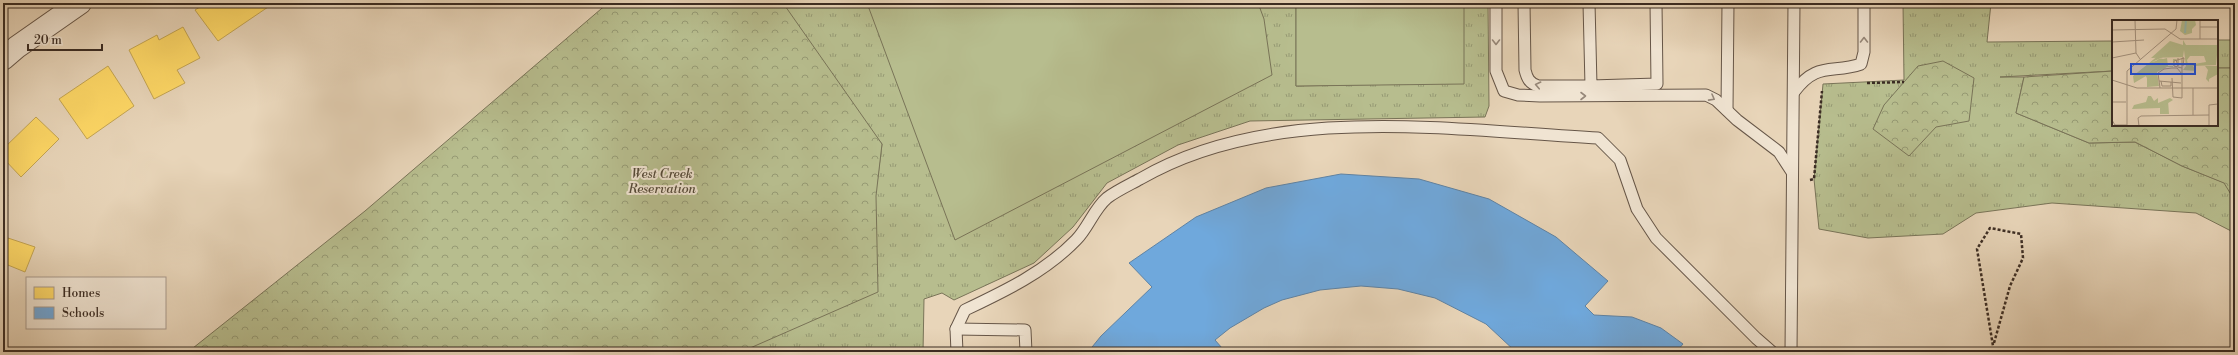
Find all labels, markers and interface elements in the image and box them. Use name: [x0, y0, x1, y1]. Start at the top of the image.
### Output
inset map: [2112, 20, 2218, 126]
scale bar: [28, 26, 102, 52]
text: 20 m: [34, 33, 62, 48]
one-way arrow: [1860, 37, 1868, 43]
one-way arrow: [1492, 39, 1500, 45]
one-way arrow: [1535, 81, 1542, 90]
one-way arrow: [1580, 92, 1586, 100]
one-way arrow: [1708, 94, 1715, 101]
park label: West Creek Reservation: [627, 166, 697, 197]
legend: [26, 277, 166, 329]
text: Homes: [62, 286, 100, 301]
text: Schools: [62, 306, 104, 321]

